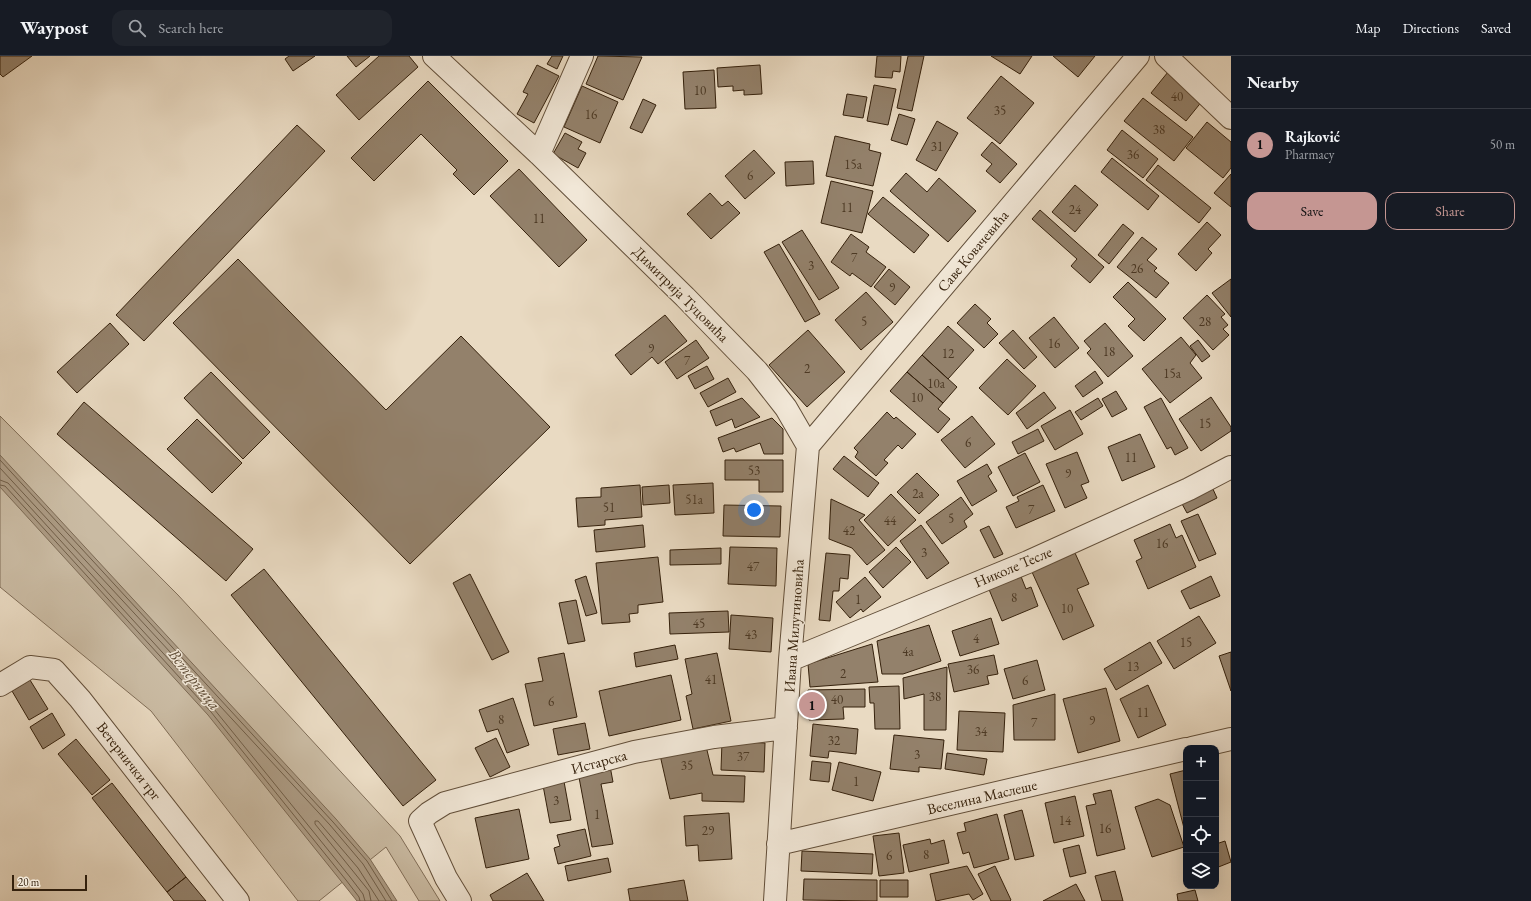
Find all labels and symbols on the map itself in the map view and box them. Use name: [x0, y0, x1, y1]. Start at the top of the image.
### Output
house number: 10: [694, 82, 706, 99]
house number: 40: [1171, 88, 1183, 105]
house number: 35: [994, 102, 1006, 119]
house number: 16: [585, 106, 597, 123]
house number: 38: [1153, 121, 1165, 138]
house number: 31: [931, 138, 943, 155]
house number: 36: [1127, 146, 1139, 163]
house number: 15a: [844, 156, 863, 173]
house number: 6: [747, 167, 753, 184]
house number: 11: [841, 199, 853, 216]
house number: 24: [1069, 201, 1082, 218]
street label: Саве Ковачевића: [933, 206, 1013, 296]
house number: 11: [533, 210, 545, 227]
street label: Димитрија Туцовића: [629, 242, 733, 346]
house number: 7: [851, 249, 858, 266]
house number: 3: [808, 257, 814, 274]
house number: 26: [1131, 260, 1143, 277]
house number: 9: [889, 279, 896, 296]
house number: 5: [861, 313, 867, 330]
house number: 28: [1199, 313, 1211, 330]
house number: 16: [1048, 335, 1060, 352]
house number: 9: [648, 340, 655, 357]
house number: 18: [1103, 343, 1115, 360]
house number: 12: [942, 345, 955, 362]
house number: 7: [684, 352, 691, 369]
house number: 2: [804, 360, 811, 377]
house number: 15a: [1163, 365, 1182, 382]
house number: 10a: [927, 375, 946, 392]
house number: 10: [911, 389, 923, 406]
house number: 15: [1199, 415, 1211, 432]
house number: 6: [965, 434, 971, 451]
house number: 11: [1125, 449, 1137, 466]
house number: 53: [748, 462, 760, 479]
house number: 9: [1065, 465, 1072, 482]
house number: 2a: [912, 485, 925, 502]
house number: 51a: [685, 491, 704, 508]
house number: 51: [603, 499, 615, 516]
your location: [744, 500, 764, 520]
house number: 7: [1028, 501, 1035, 518]
house number: 5: [948, 510, 954, 527]
house number: 44: [884, 512, 897, 529]
house number: 42: [843, 522, 856, 539]
house number: 16: [1156, 535, 1168, 552]
street label: Николе Тесле: [971, 542, 1055, 592]
house number: 3: [921, 544, 927, 561]
house number: 47: [747, 558, 760, 575]
street label: Ивана Милутиновића: [779, 559, 808, 693]
house number: 8: [1011, 589, 1017, 606]
house number: 1: [855, 591, 861, 608]
house number: 10: [1061, 600, 1073, 617]
house number: 45: [693, 615, 705, 632]
house number: 43: [745, 626, 757, 643]
house number: 4: [973, 630, 980, 647]
house number: 15: [1180, 634, 1192, 651]
house number: 4a: [902, 643, 915, 660]
water label: Ветерница: [163, 644, 225, 714]
house number: 13: [1127, 658, 1139, 675]
house number: 36: [967, 661, 979, 678]
house number: 2: [840, 665, 847, 682]
house number: 41: [705, 671, 717, 688]
house number: 6: [1022, 672, 1028, 689]
house number: 38: [929, 688, 941, 705]
pin: 1: [799, 690, 825, 720]
house number: 40: [831, 691, 843, 708]
house number: 6: [548, 693, 554, 710]
house number: 11: [1137, 704, 1149, 721]
house number: 8: [498, 711, 504, 728]
house number: 9: [1089, 712, 1096, 729]
house number: 7: [1031, 714, 1038, 731]
street label: Ветернички трг: [93, 718, 166, 804]
house number: 34: [975, 723, 988, 740]
house number: 32: [828, 732, 841, 749]
street label: Истарска: [569, 745, 629, 778]
house number: 3: [914, 746, 920, 763]
house number: 37: [737, 748, 750, 765]
house number: 35: [681, 757, 693, 774]
house number: 1: [853, 773, 859, 790]
street label: Веселина Маслеше: [925, 775, 1039, 818]
house number: 3: [553, 792, 559, 809]
house number: 1: [594, 806, 600, 823]
house number: 14: [1059, 812, 1072, 829]
house number: 16: [1099, 820, 1111, 837]
house number: 29: [702, 822, 715, 839]
house number: 8: [923, 846, 929, 863]
house number: 6: [886, 847, 892, 864]
scale bar: [12, 873, 87, 892]

